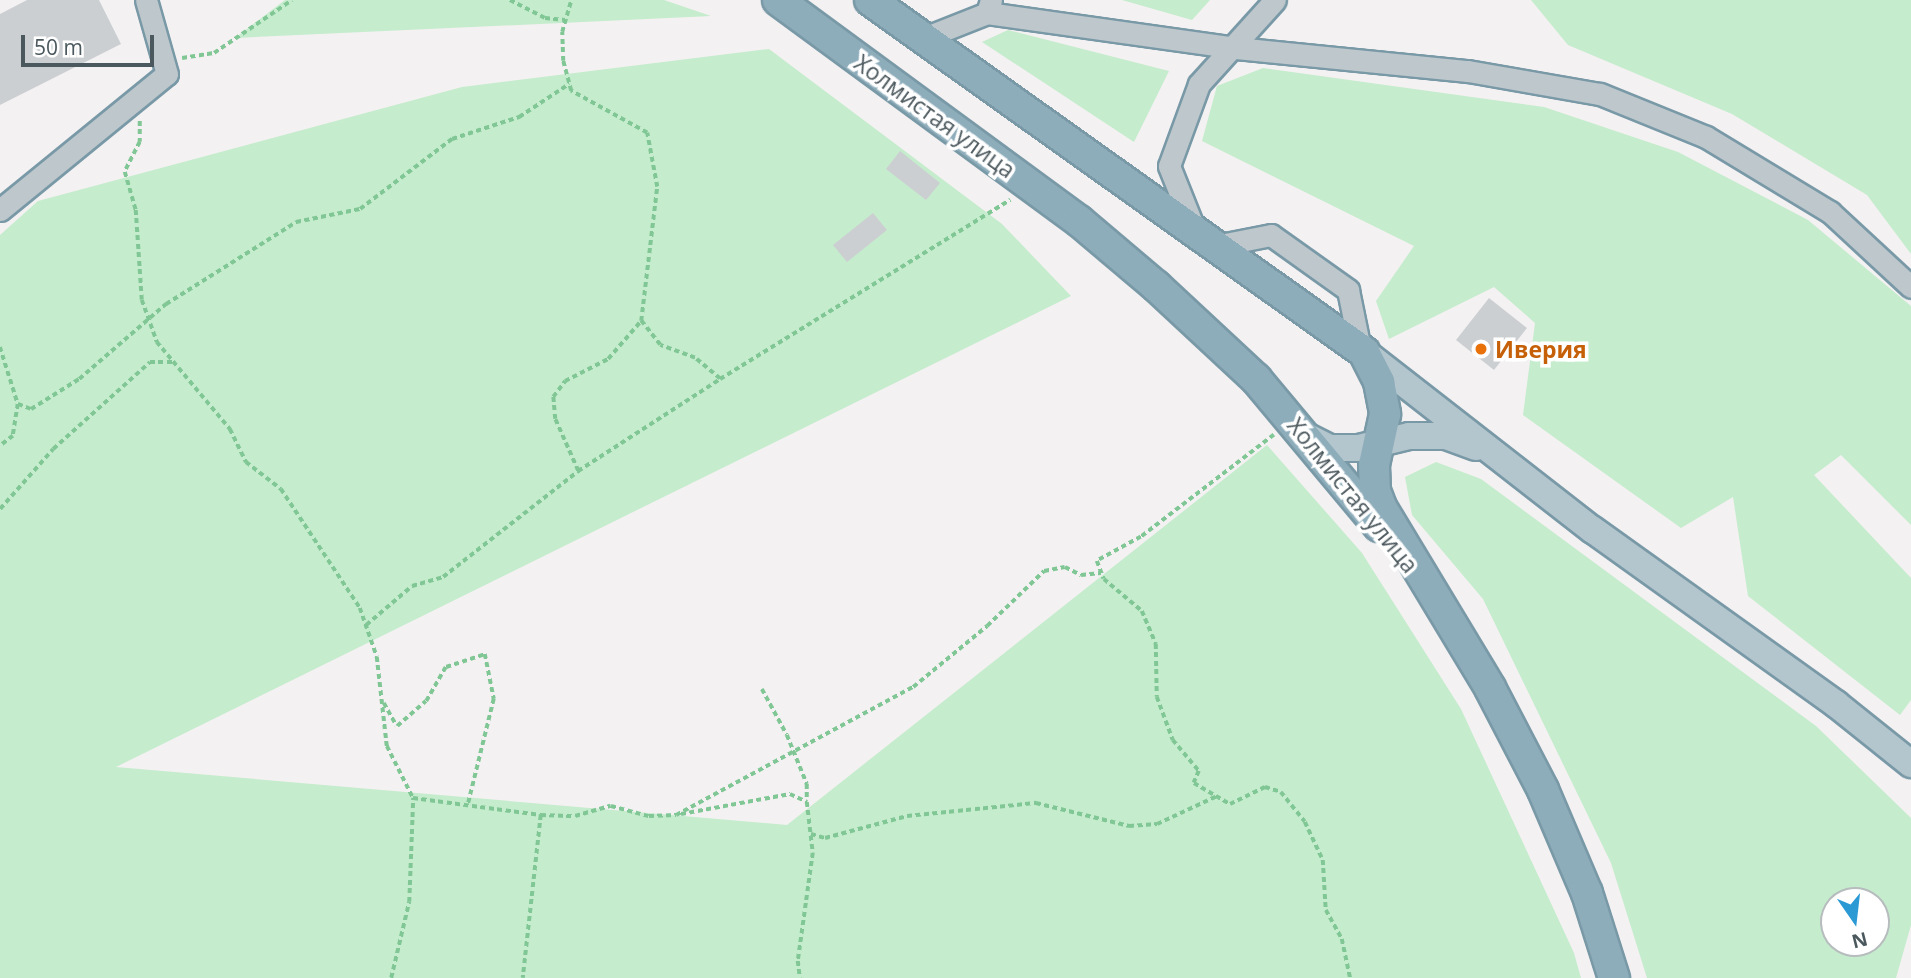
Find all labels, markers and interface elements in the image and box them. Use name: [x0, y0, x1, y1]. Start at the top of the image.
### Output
scale bar: [24, 21, 158, 65]
text: 50 m: [34, 33, 83, 61]
street label: Холмистая улица: [849, 49, 1021, 183]
place label: Иверия: [1495, 335, 1587, 363]
marker: Иверия: [1473, 341, 1489, 357]
street label: Холмистая улица: [1282, 412, 1424, 578]
north arrow: [1820, 887, 1890, 957]
text: N: [1849, 926, 1870, 955]

